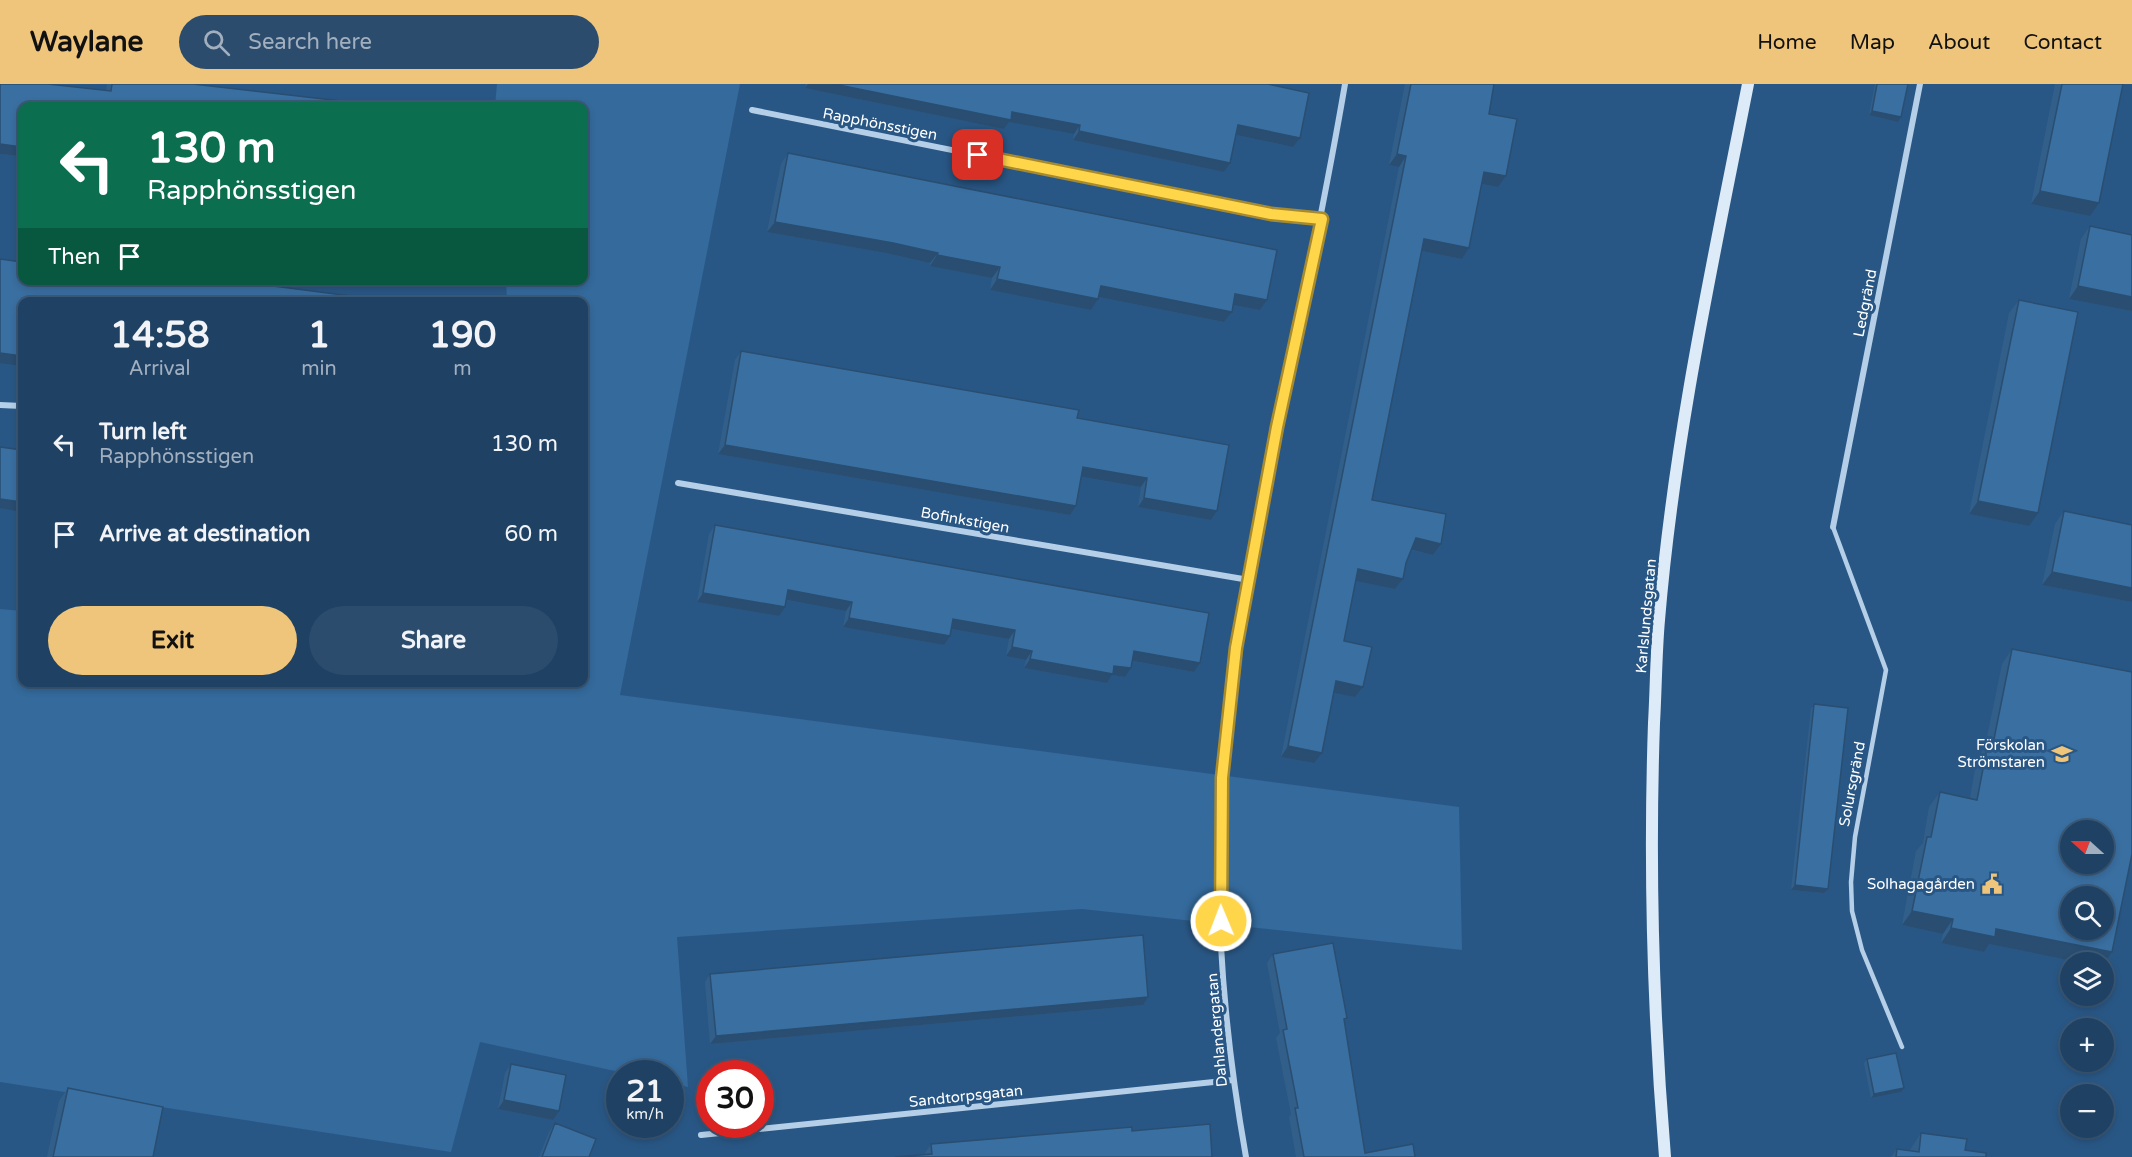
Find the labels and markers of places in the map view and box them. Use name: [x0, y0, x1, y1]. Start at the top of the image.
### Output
pin: [952, 129, 1003, 180]
place label: Förskolan Strömstaren: [1958, 736, 2045, 771]
school or university icon: Förskolan Strömstaren: [2050, 742, 2074, 766]
public building icon: Solhagagården: [1980, 872, 2004, 896]
place label: Solhagagården: [1867, 875, 1975, 893]

